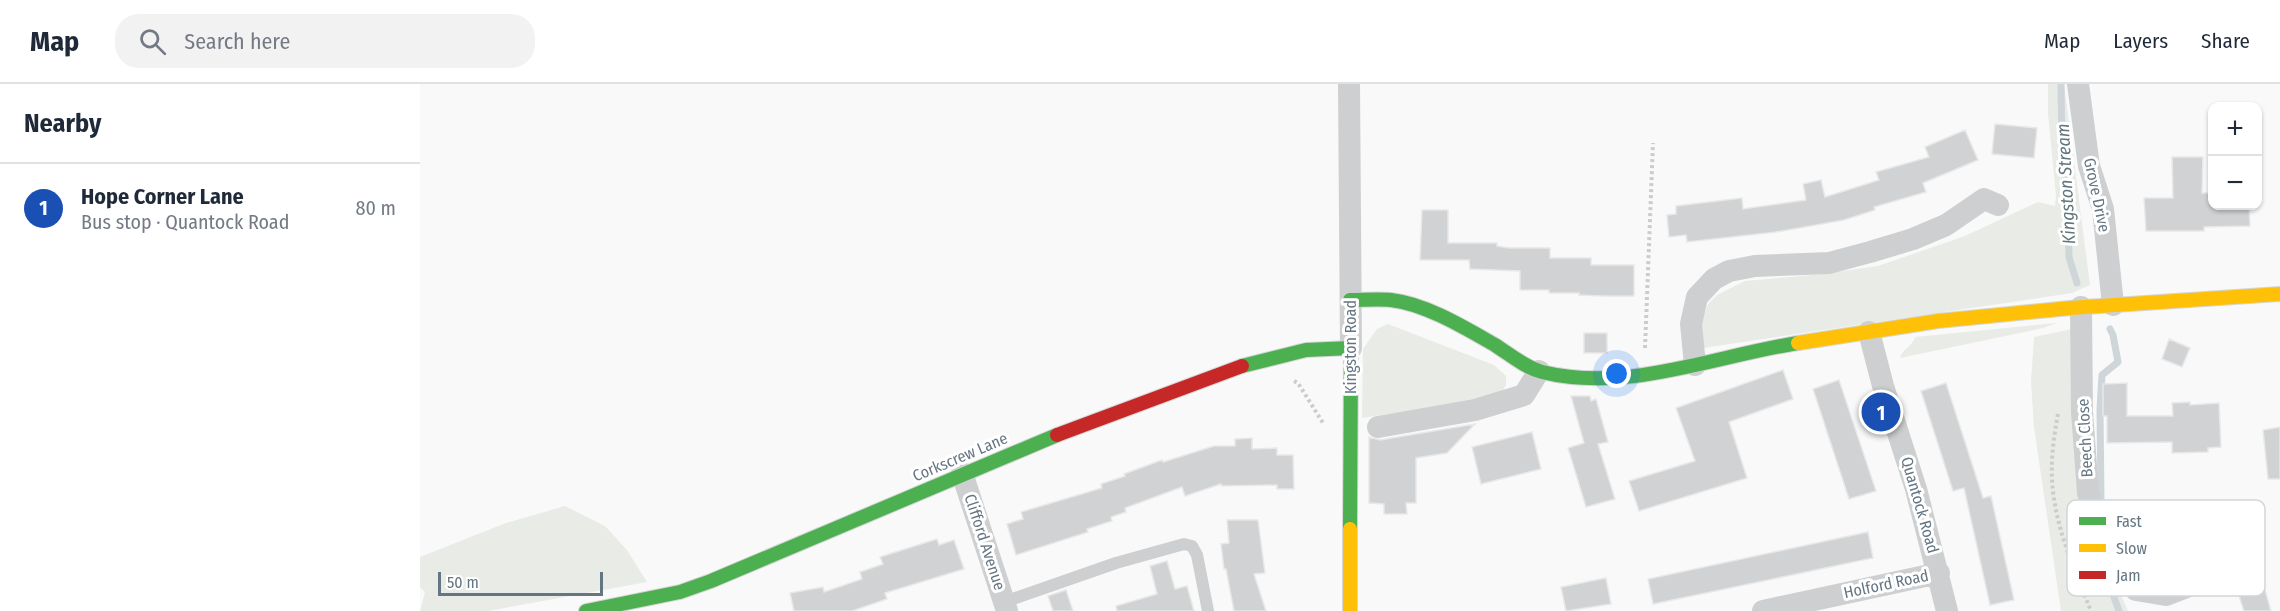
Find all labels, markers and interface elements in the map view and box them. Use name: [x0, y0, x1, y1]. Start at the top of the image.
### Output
search box: [115, 14, 535, 68]
text: Map: [30, 25, 79, 58]
icon: search: [136, 25, 169, 58]
text: Search here: [184, 28, 290, 55]
text: Map: [2044, 28, 2080, 54]
text: Layers: [2113, 28, 2168, 54]
text: Share: [2201, 28, 2250, 54]
map controls: [2208, 102, 2262, 210]
button: +: [2208, 102, 2262, 156]
text: Nearby: [24, 108, 101, 139]
water label: Kingston Stream: [2052, 123, 2080, 245]
street label: Grove Drive: [2080, 156, 2114, 234]
button: −: [2208, 156, 2262, 210]
text: Hope Corner Lane: [81, 183, 244, 210]
text: 1: [39, 196, 48, 220]
text: 80 m: [356, 196, 396, 220]
text: Bus stop · Quantock Road: [81, 210, 289, 234]
street label: Kingston Road: [1341, 300, 1360, 394]
your location: [1602, 359, 1631, 388]
pin: 1: [1862, 390, 1900, 434]
street label: Beech Close: [2073, 398, 2097, 478]
street label: Corkscrew Lane: [910, 428, 1010, 486]
street label: Quantock Road: [1897, 455, 1943, 555]
street label: Clifford Avenue: [961, 492, 1009, 592]
legend: [2067, 500, 2265, 596]
text: Fast: [2116, 512, 2143, 531]
text: Slow: [2116, 539, 2147, 558]
street label: Holford Road: [1842, 566, 1930, 602]
text: Jam: [2116, 566, 2141, 585]
scale bar: [438, 569, 603, 596]
text: 50 m: [447, 573, 479, 592]

